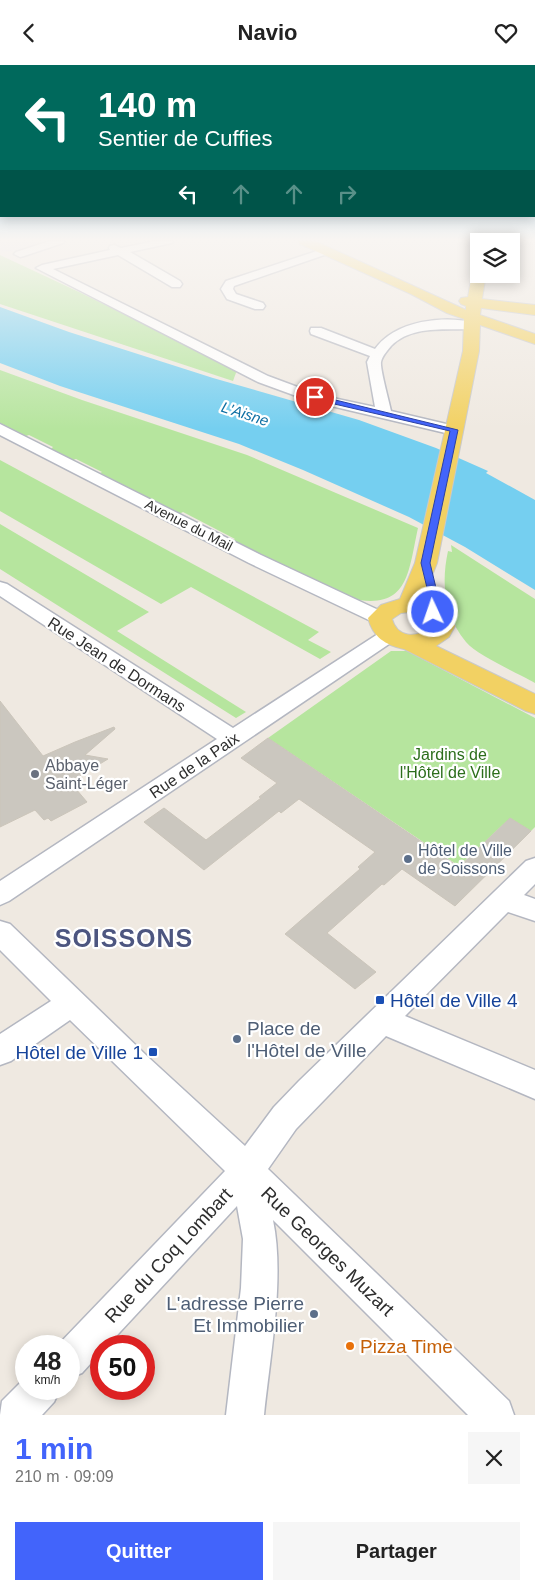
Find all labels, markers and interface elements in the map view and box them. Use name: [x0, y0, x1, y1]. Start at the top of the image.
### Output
icon: back: [15, 19, 43, 47]
icon: heart: [492, 19, 520, 47]
text: Navio: [238, 20, 297, 45]
icon: left: [15, 85, 80, 150]
text: 140 m: [98, 85, 197, 124]
text: Sentier de Cuffies: [98, 126, 272, 151]
icon: left: [174, 180, 202, 208]
icon: ahead: [227, 180, 255, 208]
icon: ahead: [280, 180, 308, 208]
icon: right: [333, 180, 361, 208]
map controls: [470, 233, 520, 283]
button: layers: [470, 233, 520, 283]
pin: [294, 376, 336, 418]
icon: arrive: [301, 383, 329, 411]
water label: L'Aisne: [219, 398, 271, 429]
street label: Avenue du Mail: [142, 496, 236, 554]
position arrow: [406, 585, 458, 637]
street label: Rue Jean de Dormans: [45, 614, 188, 715]
street label: Rue de la Paix: [146, 729, 242, 802]
park label: Jardins de l'Hôtel de Ville: [400, 746, 500, 781]
place label: Abbaye Saint-Léger: [45, 757, 128, 792]
marker: Abbaye Saint-Léger: [29, 768, 41, 780]
place label: Hôtel de Ville de Soissons: [418, 842, 512, 877]
marker: Hôtel de Ville de Soissons: [402, 853, 414, 865]
district label: SOISSONS: [55, 924, 193, 952]
place label: Hôtel de Ville 4: [390, 990, 518, 1011]
marker: Hôtel de Ville 4: [374, 994, 386, 1006]
place label: Place de l'Hôtel de Ville: [247, 1018, 366, 1061]
marker: Place de l'Hôtel de Ville: [231, 1033, 243, 1045]
place label: Hôtel de Ville 1: [16, 1042, 143, 1063]
marker: Hôtel de Ville 1: [147, 1046, 159, 1058]
street label: Rue du Coq Lombart: [101, 1183, 237, 1327]
street label: Rue Georges Muzart: [257, 1183, 399, 1321]
place label: L'adresse Pierre Et Immobilier: [166, 1293, 305, 1336]
marker: L'adresse Pierre Et Immobilier: [308, 1308, 320, 1320]
speed limit sign: 50: [90, 1335, 155, 1400]
place label: Pizza Time: [360, 1336, 453, 1357]
marker: Pizza Time: [344, 1340, 356, 1352]
text: 48: [34, 1347, 61, 1375]
text: km/h: [34, 1373, 61, 1387]
text: 1 min: [15, 1432, 93, 1465]
button: close: [468, 1432, 520, 1484]
text: 210 m · 09:09: [15, 1468, 114, 1485]
button: Quitter: [15, 1522, 263, 1580]
button: Partager: [273, 1522, 520, 1580]

